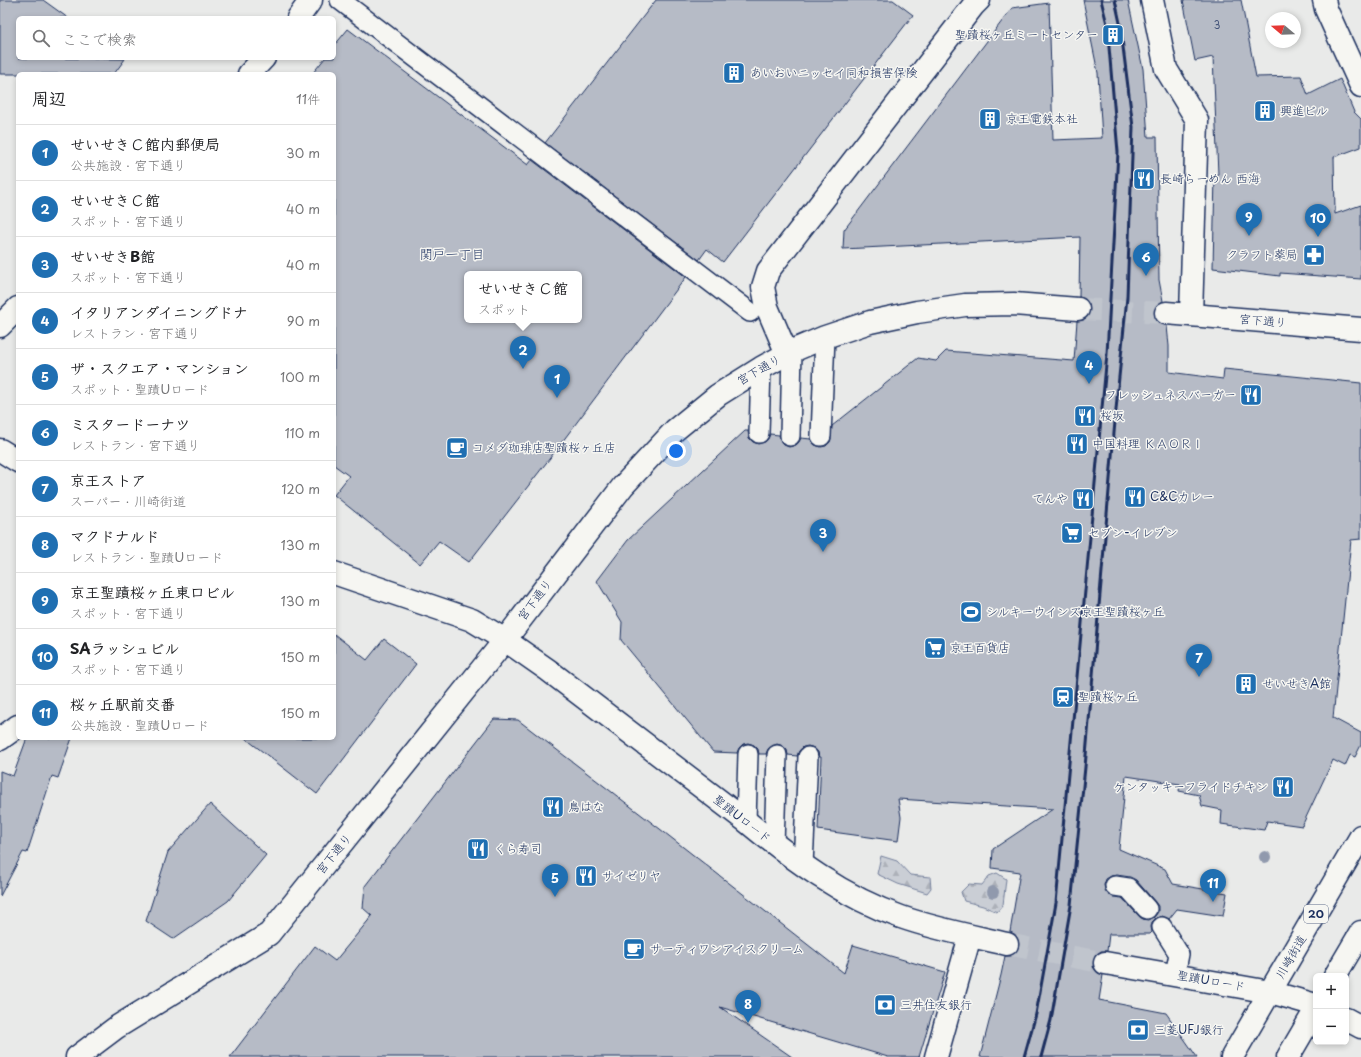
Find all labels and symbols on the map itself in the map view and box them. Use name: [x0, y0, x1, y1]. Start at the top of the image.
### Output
north arrow: [1265, 12, 1301, 48]
house number: 3: [1214, 17, 1220, 32]
building icon: 聖蹟桜ヶ丘ミートセンター: [1100, 22, 1126, 48]
place label: 聖蹟桜ヶ丘ミートセンター: [955, 25, 1098, 43]
building icon: あいおいニッセイ同和損害保険: [721, 60, 747, 86]
place label: あいおいニッセイ同和損害保険: [750, 63, 918, 81]
building icon: 興進ビル: [1252, 98, 1278, 124]
place label: 興進ビル: [1280, 101, 1328, 119]
building icon: 京王電鉄本社: [977, 106, 1003, 132]
place label: 京王電鉄本社: [1006, 109, 1078, 127]
restaurant icon: 長崎らーめん 西海: [1131, 166, 1157, 192]
place label: 長崎らーめん 西海: [1160, 169, 1260, 187]
pin: 9: [1236, 203, 1262, 236]
pin: 10: [1305, 204, 1331, 237]
pharmacy icon: クラフト薬局: [1301, 242, 1327, 268]
pin: 6: [1133, 243, 1159, 276]
district label: 関戸一丁目: [419, 244, 485, 263]
place label: クラフト薬局: [1226, 245, 1298, 263]
street label: 宮下通り: [1238, 309, 1288, 331]
pin: 2: [510, 336, 536, 369]
street label: 宮下通り: [733, 349, 784, 389]
pin: 4: [1076, 351, 1102, 384]
pin: 1: [544, 365, 570, 398]
restaurant icon: フレッシュネスバーガー: [1238, 382, 1264, 408]
place label: フレッシュネスバーガー: [1105, 385, 1236, 403]
restaurant icon: 桜坂: [1072, 403, 1098, 429]
place label: 桜坂: [1100, 406, 1124, 424]
restaurant icon: 中国料理 ＫＡＯＲＩ: [1064, 431, 1090, 457]
place label: 中国料理 ＫＡＯＲＩ: [1092, 434, 1204, 452]
cafe icon: コメダ珈琲店聖蹟桜ヶ丘店: [444, 435, 470, 461]
place label: コメダ珈琲店聖蹟桜ヶ丘店: [472, 438, 616, 456]
your location: [666, 441, 686, 461]
restaurant icon: C&Cカレー: [1122, 484, 1148, 510]
restaurant icon: てんや: [1070, 486, 1096, 512]
place label: C&Cカレー: [1150, 487, 1214, 505]
place label: てんや: [1032, 489, 1068, 507]
pin: 3: [810, 519, 836, 552]
supermarket icon: セブン-イレブン: [1059, 520, 1085, 546]
place label: セブン-イレブン: [1088, 523, 1178, 541]
street label: 宮下通り: [513, 575, 556, 624]
sports icon: シルキーウインズ京王聖蹟桜ヶ丘: [958, 599, 984, 625]
place label: シルキーウインズ京王聖蹟桜ヶ丘: [986, 602, 1165, 620]
supermarket icon: 京王百貨店: [922, 635, 948, 661]
place label: 京王百貨店: [950, 638, 1010, 656]
pin: 7: [1186, 644, 1212, 677]
building icon: せいせきA館: [1233, 671, 1259, 697]
place label: せいせきA館: [1262, 674, 1331, 692]
station icon: 聖蹟桜ヶ丘: [1050, 684, 1076, 710]
place label: 聖蹟桜ヶ丘: [1078, 687, 1138, 705]
restaurant icon: ケンタッキーフライドチキン: [1270, 774, 1296, 800]
place label: ケンタッキーフライドチキン: [1113, 777, 1268, 795]
street label: 聖蹟Uロード: [710, 790, 775, 847]
restaurant icon: 鳥はな: [540, 794, 566, 820]
place label: 鳥はな: [568, 797, 604, 815]
street label: 宮下通り: [311, 829, 355, 878]
restaurant icon: くら寿司: [465, 836, 491, 862]
place label: くら寿司: [494, 839, 542, 857]
restaurant icon: サイゼリヤ: [573, 863, 599, 889]
pin: 5: [542, 864, 568, 897]
place label: サイゼリヤ: [602, 866, 661, 884]
pin: 11: [1200, 869, 1226, 902]
road number: 20: [1304, 905, 1328, 923]
street label: 川崎街道: [1270, 931, 1310, 982]
cafe icon: サーティワンアイスクリーム: [621, 936, 647, 962]
place label: サーティワンアイスクリーム: [650, 939, 804, 957]
street label: 聖蹟Uロード: [1175, 965, 1247, 995]
pin: 8: [735, 990, 761, 1023]
bank icon: 三井住友銀行: [872, 992, 898, 1018]
place label: 三井住友銀行: [900, 995, 972, 1013]
bank icon: 三菱UFJ銀行: [1125, 1017, 1151, 1043]
place label: 三菱UFJ銀行: [1154, 1020, 1224, 1038]

